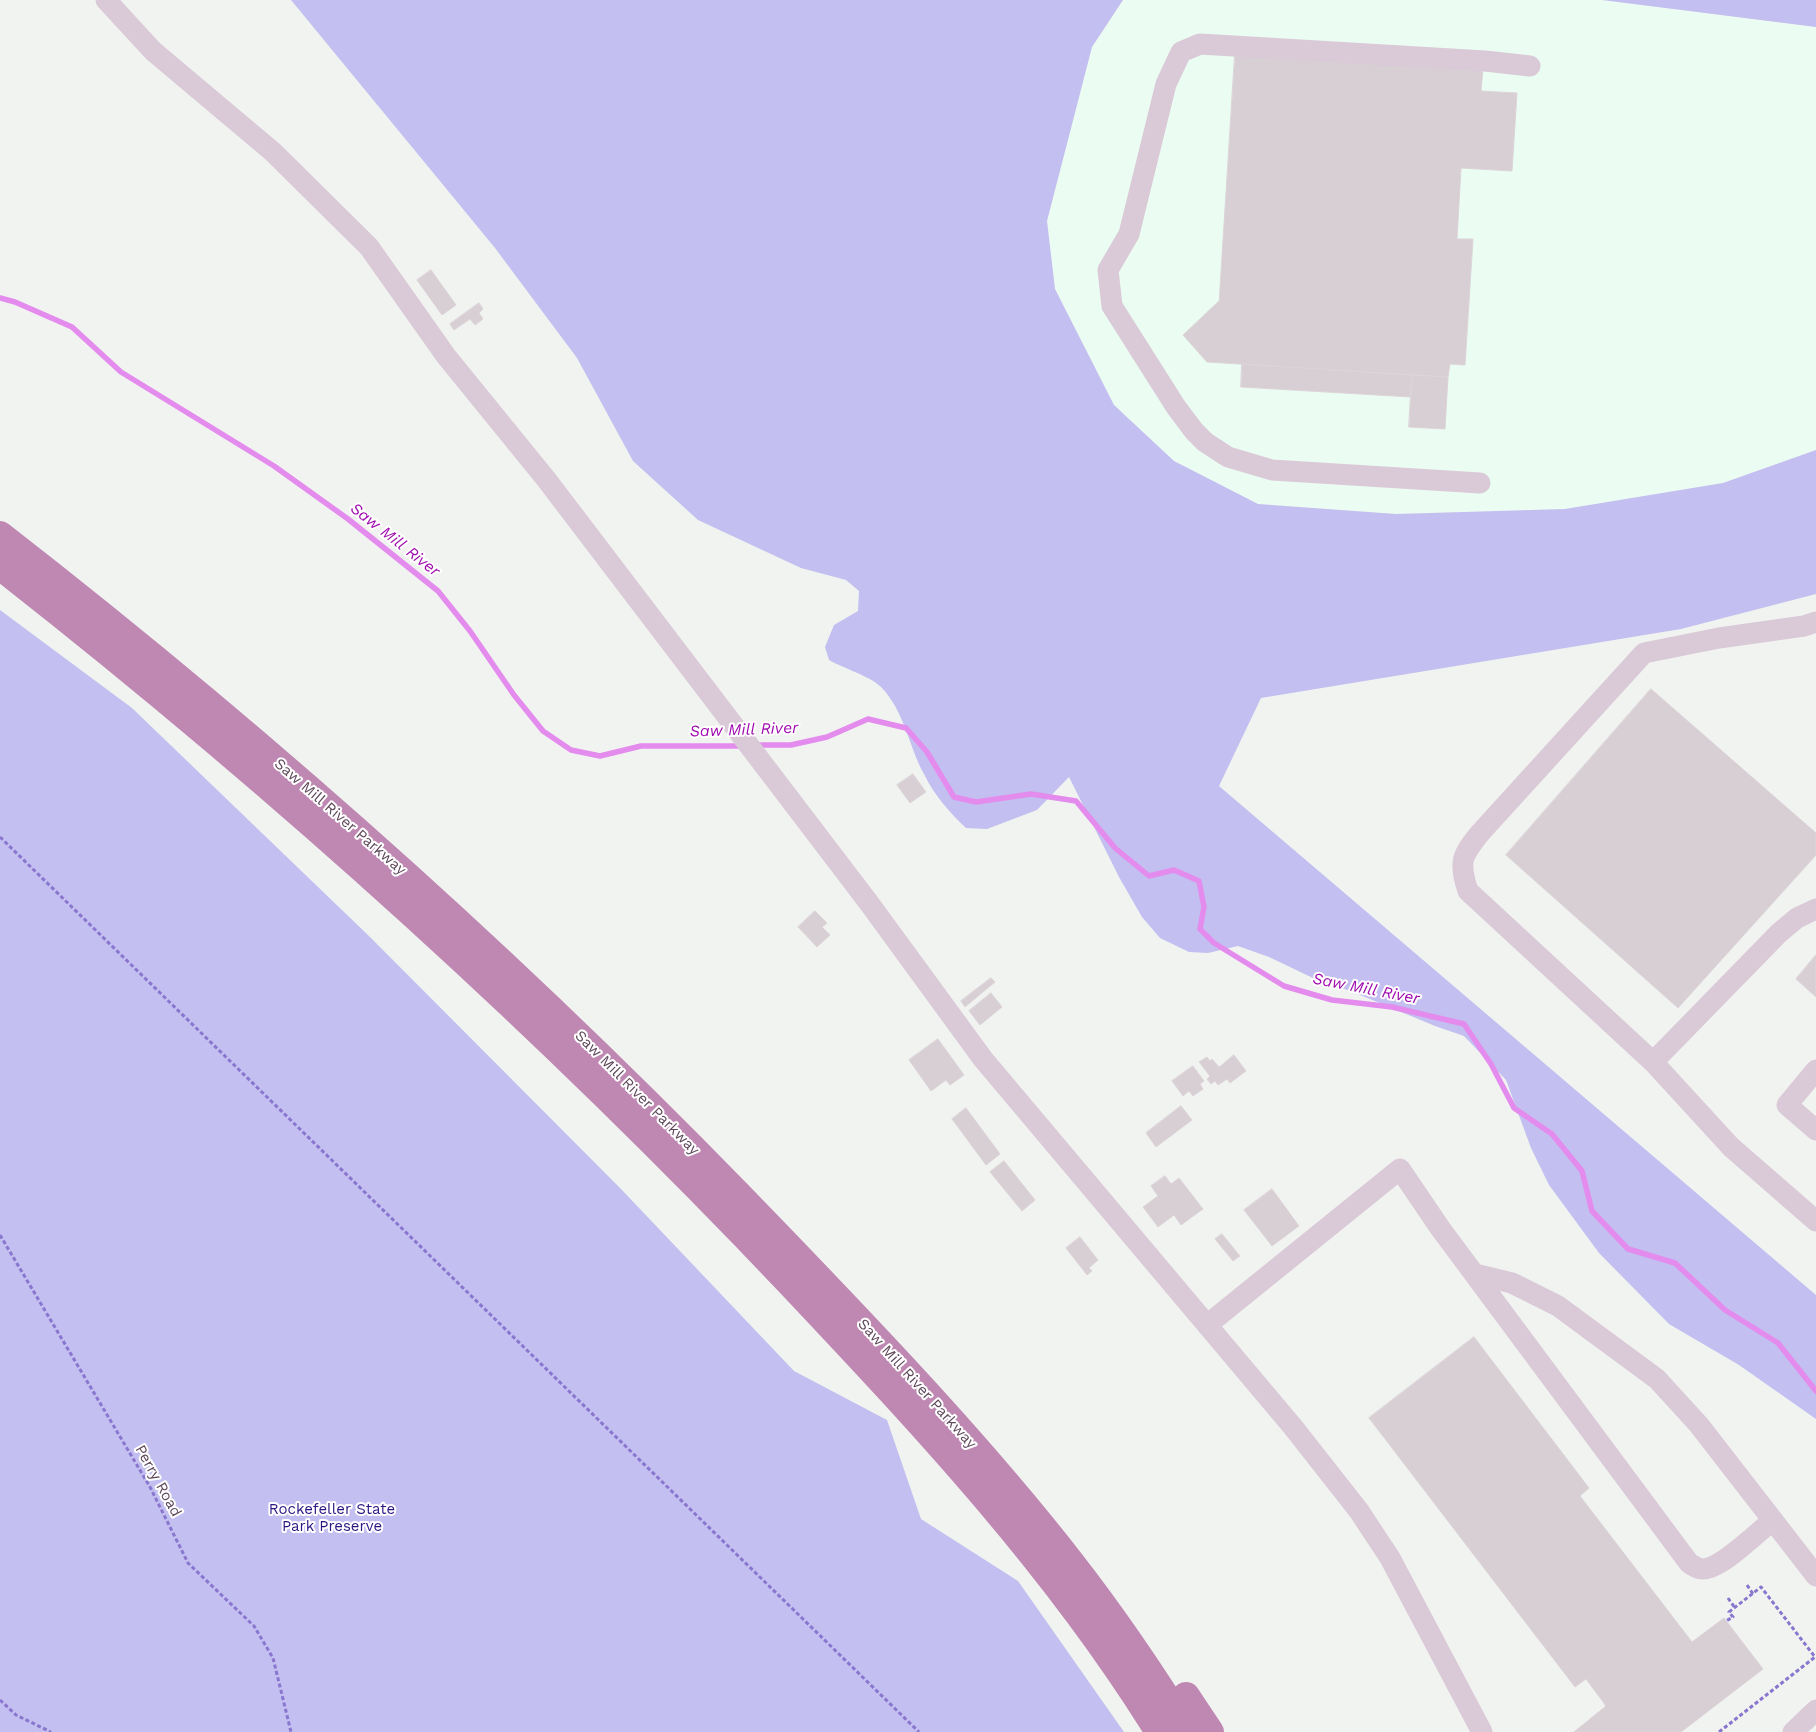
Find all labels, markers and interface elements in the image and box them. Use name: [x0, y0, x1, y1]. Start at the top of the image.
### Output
water label: Saw Mill River: [346, 499, 444, 581]
water label: Saw Mill River: [689, 719, 799, 741]
street label: Saw Mill River Parkway: [270, 755, 410, 879]
water label: Saw Mill River: [1311, 969, 1421, 1009]
street label: Saw Mill River Parkway: [571, 1027, 703, 1159]
street label: Saw Mill River Parkway: [854, 1315, 980, 1453]
street label: Perry Road: [131, 1442, 185, 1520]
park label: Rockefeller State Park Preserve: [269, 1501, 395, 1536]

